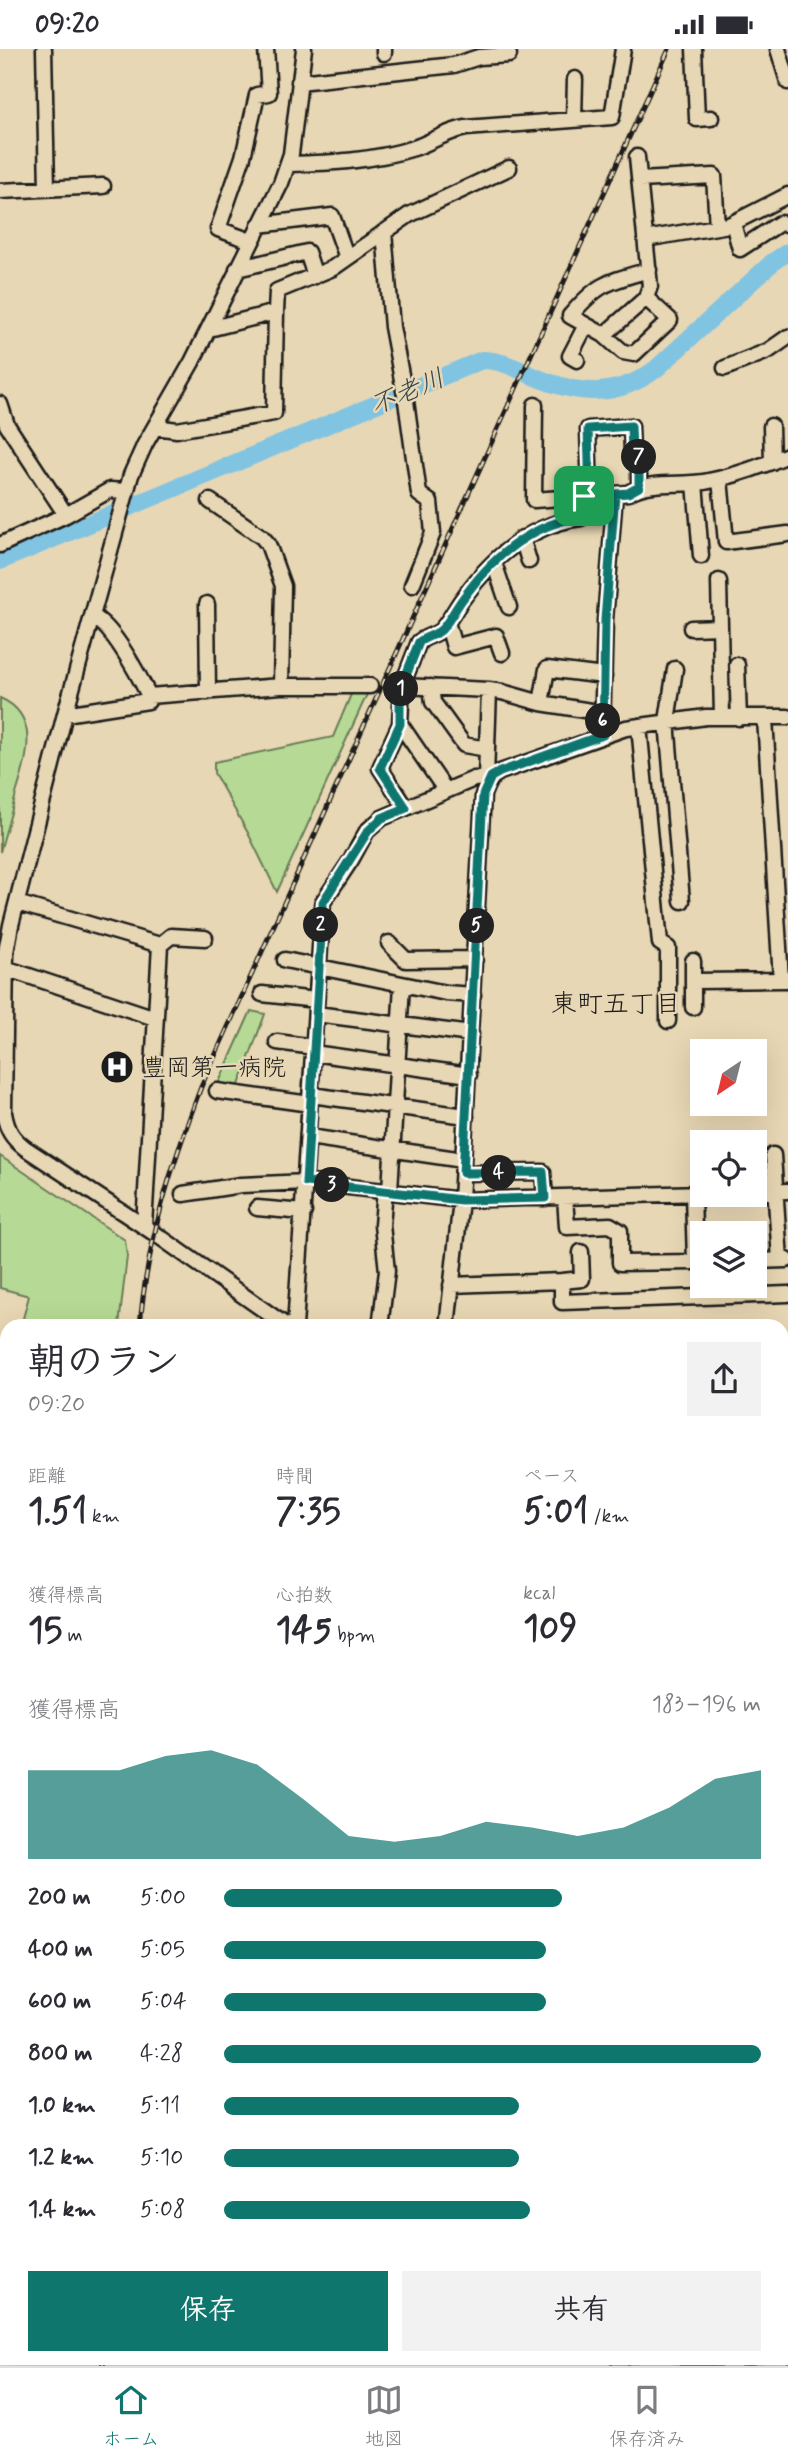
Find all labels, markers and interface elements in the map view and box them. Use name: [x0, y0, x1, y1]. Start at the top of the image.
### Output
text: 09:20: [35, 8, 100, 42]
water label: 不老川: [365, 362, 450, 424]
pin: 7: [622, 439, 656, 475]
text: 7: [633, 444, 644, 469]
pin: [554, 466, 614, 526]
icon: arrive: [565, 477, 603, 515]
pin: 1: [384, 671, 418, 707]
text: 1: [396, 676, 405, 701]
pin: 6: [586, 703, 620, 739]
text: 6: [598, 708, 607, 733]
pin: 2: [304, 907, 338, 943]
pin: 5: [460, 909, 494, 943]
text: 2: [316, 912, 325, 937]
text: 5: [471, 913, 482, 938]
district label: 東町五丁目: [551, 988, 681, 1022]
north arrow: [690, 1039, 766, 1117]
map controls: [690, 1039, 767, 1298]
hospital icon: 豊岡第一病院: [98, 1048, 136, 1086]
place label: 豊岡第一病院: [142, 1053, 286, 1084]
button: locate: [690, 1130, 767, 1207]
pin: 4: [482, 1155, 516, 1191]
text: 4: [493, 1160, 504, 1185]
pin: 3: [314, 1167, 350, 1203]
text: 3: [327, 1172, 336, 1197]
button: layers: [690, 1221, 767, 1298]
text: 朝のラン: [28, 1339, 180, 1388]
button: share: [687, 1342, 761, 1416]
text: 09:20: [28, 1390, 85, 1420]
text: 距離: [28, 1464, 66, 1489]
text: 時間: [276, 1464, 314, 1489]
text: ペース: [523, 1464, 579, 1489]
text: 1.51: [28, 1489, 87, 1535]
text: 7:35: [276, 1489, 341, 1535]
text: 5:01: [523, 1489, 588, 1535]
text: km: [87, 1504, 120, 1529]
text: /km: [588, 1504, 629, 1529]
text: kcal: [523, 1581, 555, 1606]
text: 獲得標高: [28, 1583, 104, 1608]
text: 心拍数: [276, 1583, 333, 1608]
text: 109: [523, 1606, 577, 1652]
text: 15: [28, 1608, 62, 1654]
text: 145: [276, 1608, 332, 1654]
text: m: [62, 1623, 83, 1648]
text: bpm: [332, 1623, 375, 1648]
text: 183–196 m: [652, 1690, 761, 1720]
text: 獲得標高: [28, 1696, 120, 1726]
text: 200 m: [28, 1883, 91, 1913]
text: 5:00: [140, 1883, 186, 1913]
text: 400 m: [28, 1935, 93, 1965]
text: 5:05: [140, 1935, 185, 1965]
text: 600 m: [28, 1987, 91, 2017]
text: 5:04: [140, 1987, 187, 2017]
text: 800 m: [28, 2039, 92, 2069]
text: 4:28: [140, 2039, 183, 2069]
text: 1.0 km: [28, 2091, 96, 2121]
text: 5:11: [140, 2091, 180, 2121]
text: 1.2 km: [28, 2143, 94, 2173]
text: 5:10: [140, 2143, 183, 2173]
text: 1.4 km: [28, 2195, 96, 2225]
text: 5:08: [140, 2195, 185, 2225]
button: 保存: [28, 2271, 388, 2351]
button: 共有: [402, 2271, 761, 2351]
tab: ホーム: [103, 2381, 159, 2452]
tab: 地図: [365, 2381, 403, 2452]
tab: 保存済み: [609, 2381, 685, 2452]

